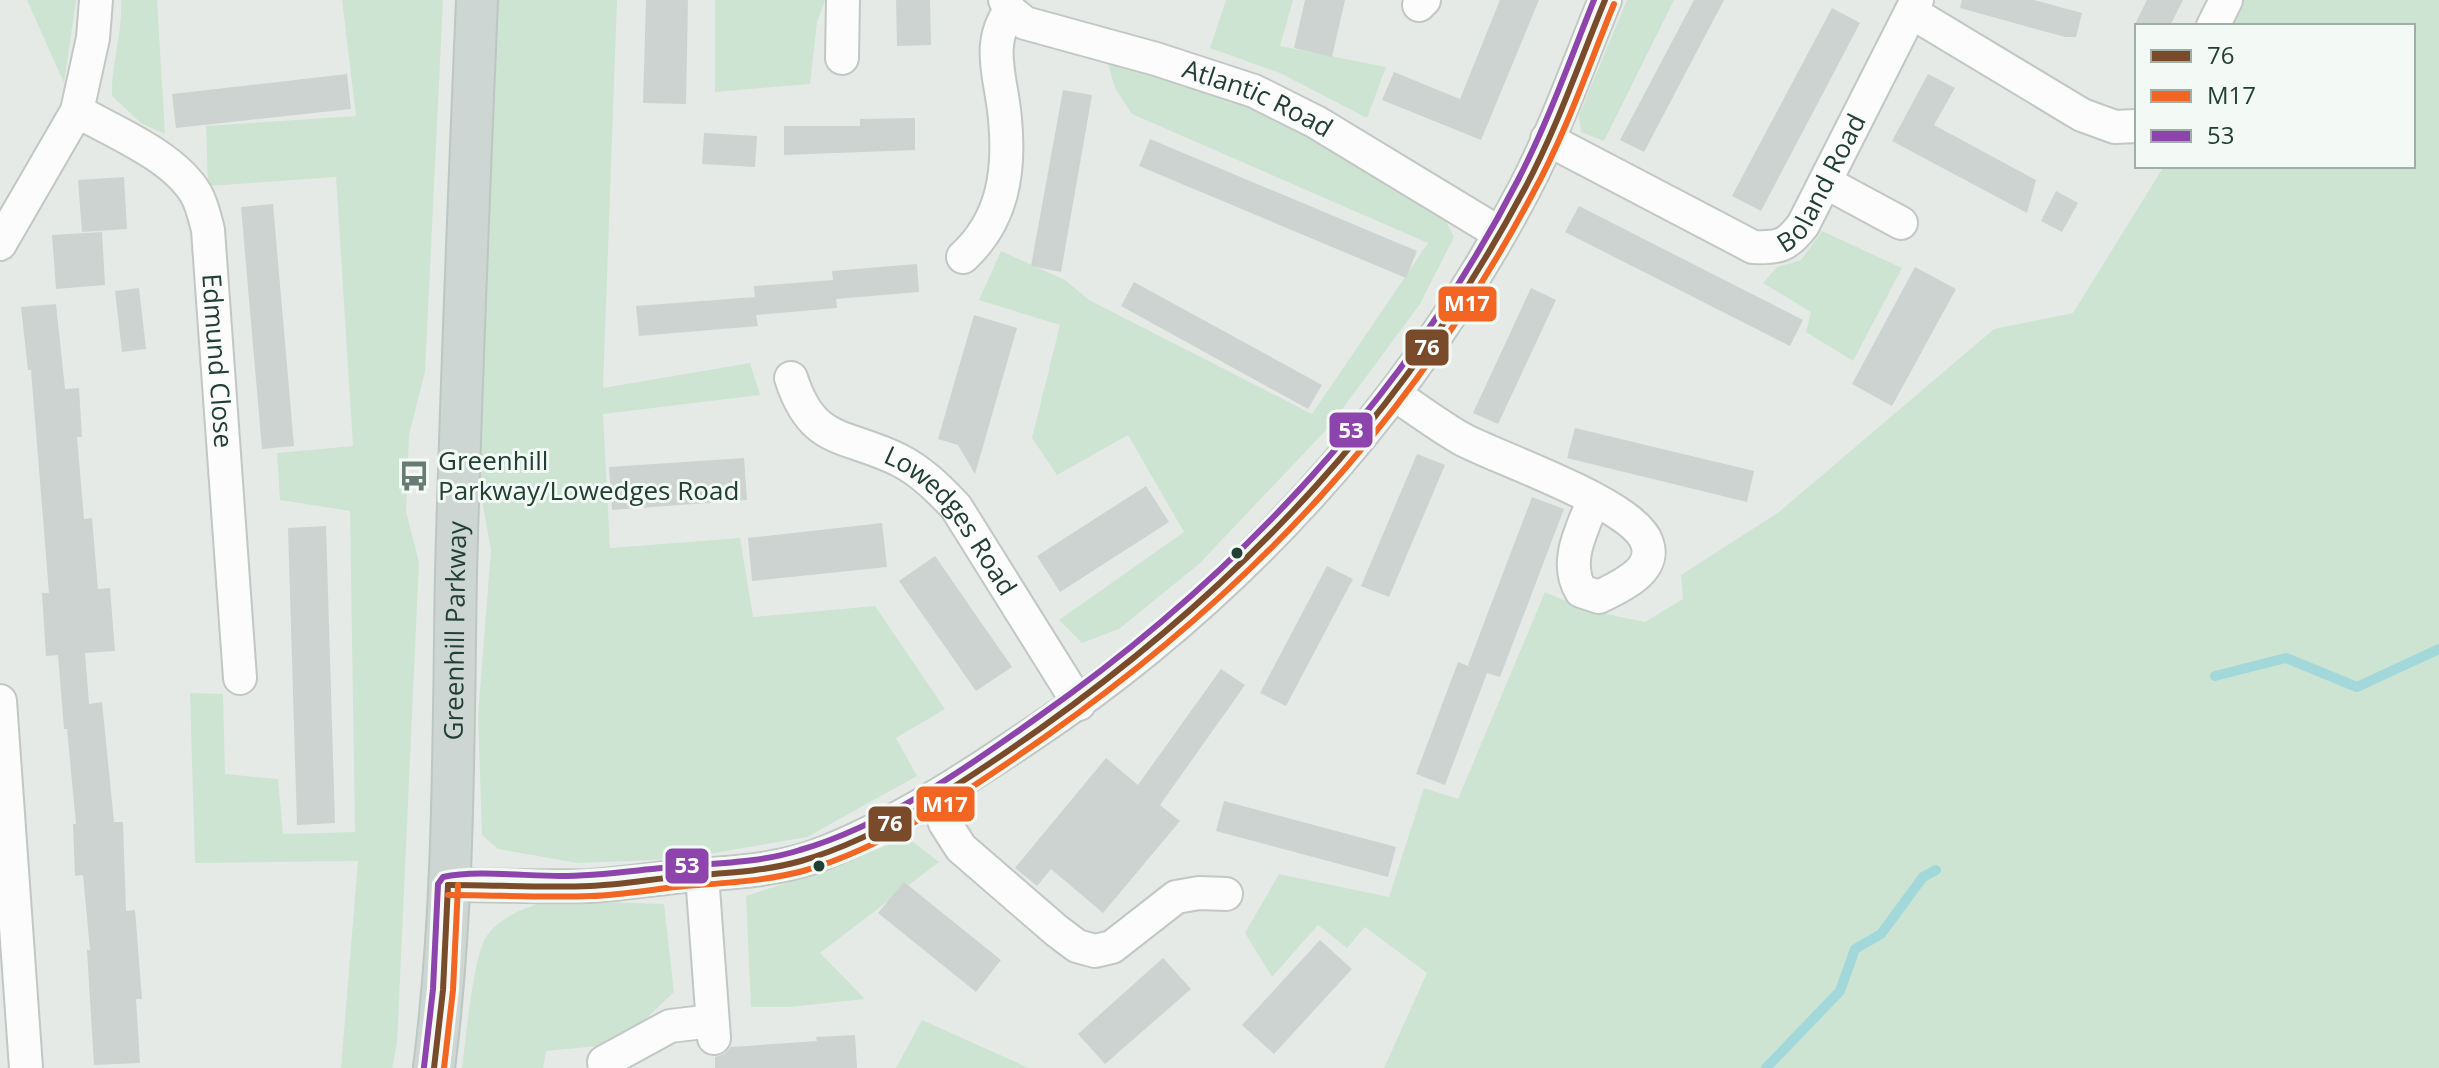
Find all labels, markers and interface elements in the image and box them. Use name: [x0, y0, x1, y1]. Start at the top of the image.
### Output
legend: [2135, 24, 2415, 168]
text: 76: [2207, 38, 2234, 71]
street label: Atlantic Road: [1178, 50, 1340, 145]
text: M17: [2207, 78, 2256, 111]
street label: Boland Road: [1769, 107, 1873, 260]
text: 53: [2207, 118, 2234, 151]
street label: Edmund Close: [194, 272, 243, 449]
line badge: M17: [1437, 285, 1498, 323]
text: M17: [1444, 287, 1490, 317]
line badge: 76: [1404, 328, 1450, 367]
text: 76: [1414, 331, 1440, 361]
line badge: 53: [1328, 411, 1374, 449]
text: 53: [1338, 414, 1364, 444]
street label: Lowedges Road: [879, 437, 1026, 602]
place label: Greenhill Parkway/Lowedges Road: [438, 442, 739, 508]
bus stop icon: Greenhill Parkway/Lowedges Road: [397, 459, 431, 493]
street label: Greenhill Parkway: [435, 520, 474, 741]
unlabelled marker: [1229, 545, 1245, 561]
line badge: M17: [915, 785, 976, 823]
text: M17: [922, 788, 968, 818]
line badge: 76: [867, 805, 913, 843]
text: 76: [877, 807, 903, 837]
line badge: 53: [664, 847, 710, 885]
text: 53: [674, 849, 700, 879]
unlabelled marker: [811, 858, 827, 874]

